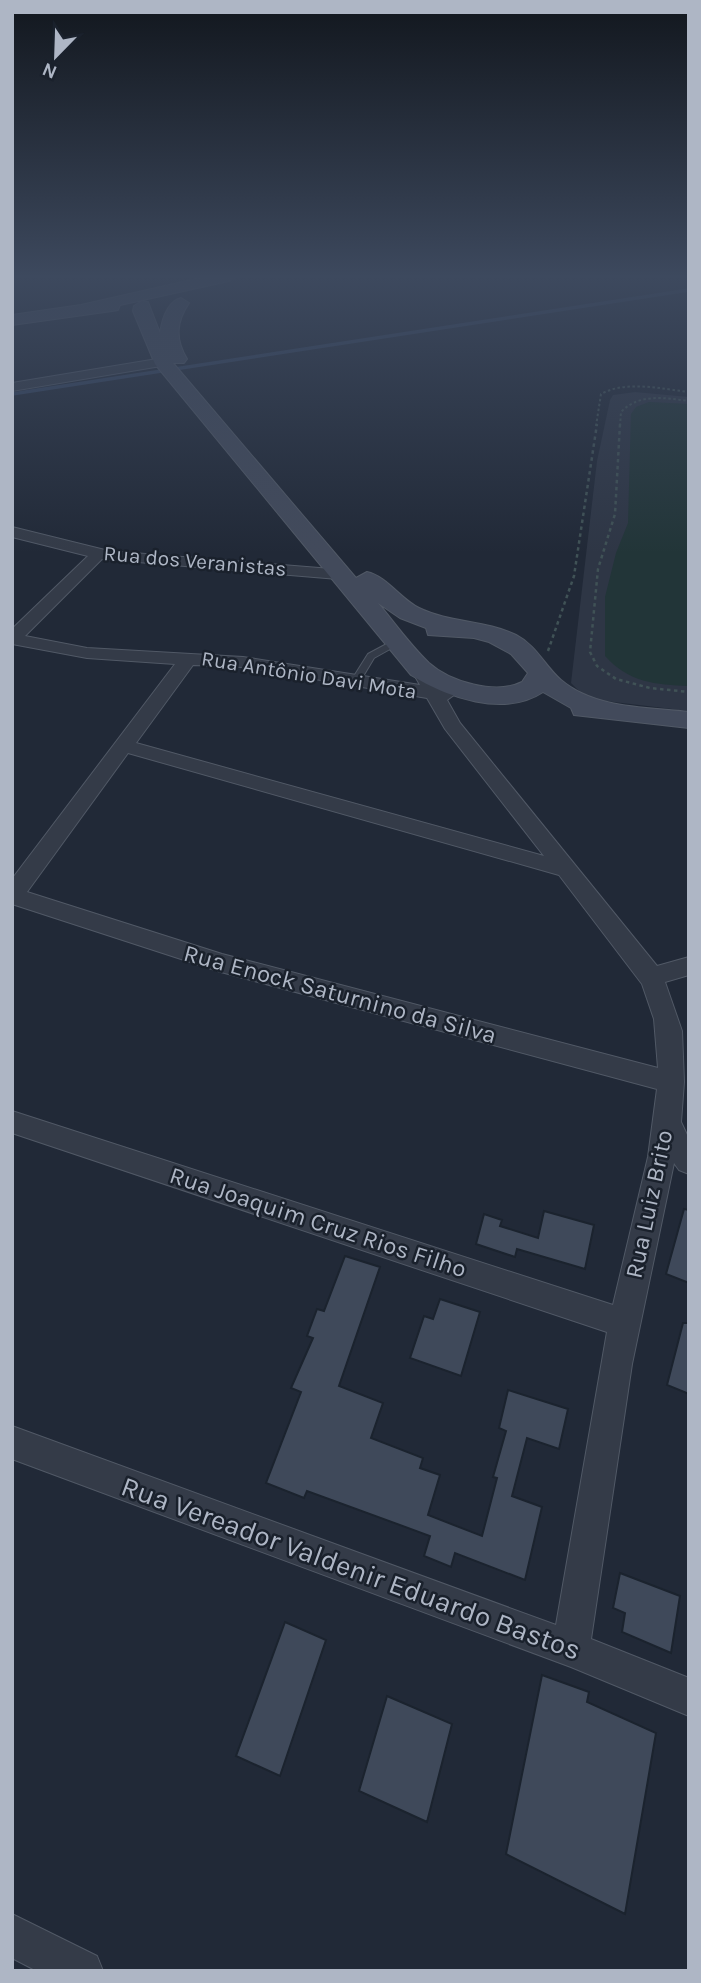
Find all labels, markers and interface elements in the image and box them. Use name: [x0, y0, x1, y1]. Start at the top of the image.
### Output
north arrow: [21, 21, 91, 91]
text: N: [39, 58, 60, 84]
street label: Rua dos Veranistas: [102, 541, 288, 581]
street label: Rua Antônio Davi Mota: [200, 646, 418, 704]
street label: Rua Enock Saturnino da Silva: [181, 939, 499, 1049]
street label: Rua Luiz Brito: [620, 1127, 678, 1281]
street label: Rua Joaquim Cruz Rios Filho: [166, 1161, 470, 1283]
street label: Rua Vereador Valdenir Eduardo Bastos: [117, 1469, 585, 1667]

